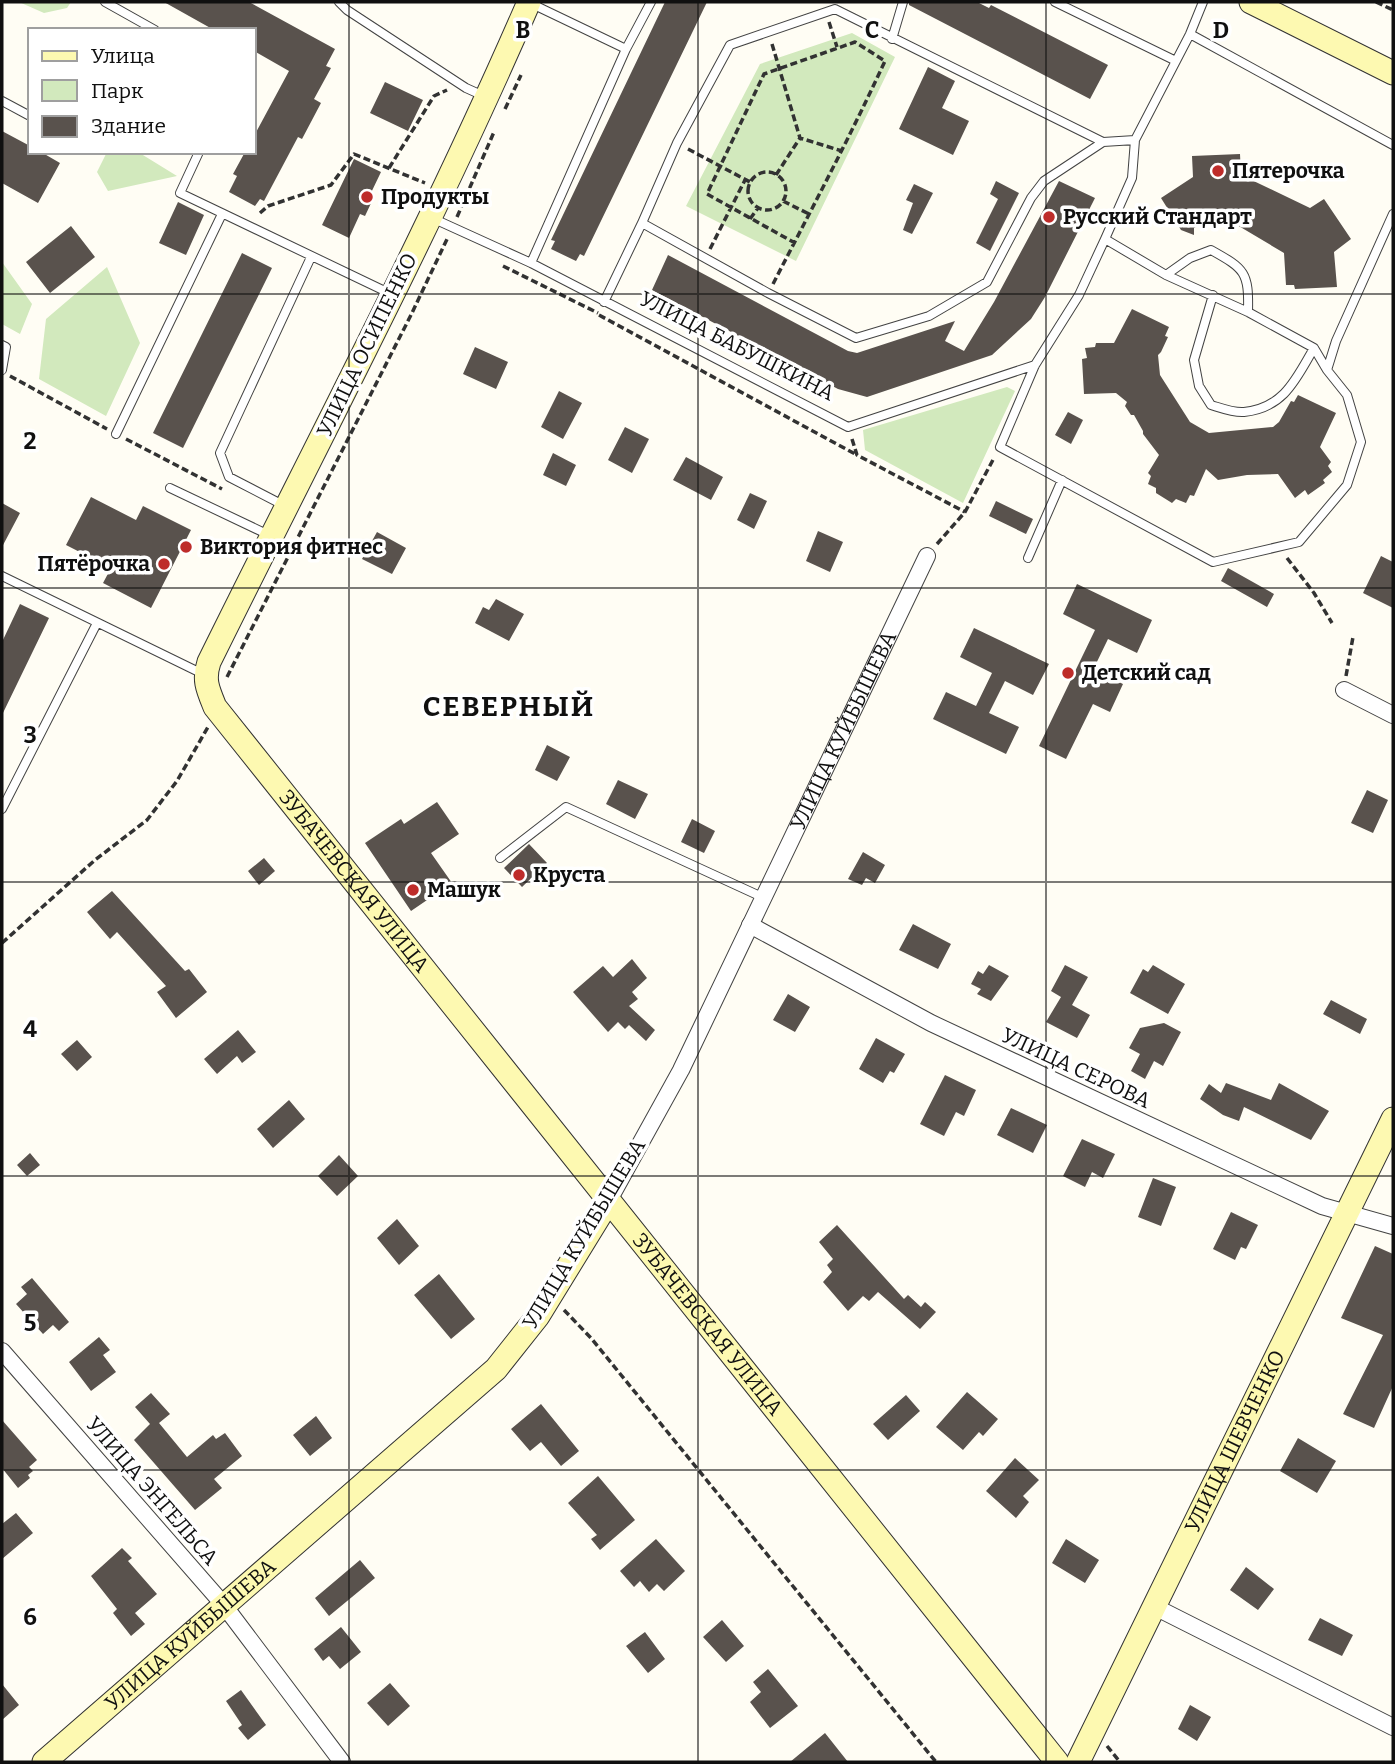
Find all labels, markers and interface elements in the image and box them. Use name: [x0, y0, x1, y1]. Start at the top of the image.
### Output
text: B: [516, 16, 530, 44]
text: C: [865, 16, 879, 44]
text: D: [1213, 16, 1229, 44]
legend: [28, 28, 256, 154]
text: Улица: [91, 43, 155, 69]
text: Парк: [91, 78, 144, 104]
text: Здание: [91, 113, 166, 139]
place label: Пятерочка: [1232, 158, 1345, 184]
marker: Пятерочка: [1210, 163, 1226, 179]
place label: Продукты: [381, 184, 489, 210]
marker: Продукты: [359, 189, 375, 205]
place label: Русский Стандарт: [1063, 204, 1252, 230]
marker: Русский Стандарт: [1041, 209, 1057, 225]
street label: УЛИЦА ОСИПЕНКО: [311, 249, 423, 441]
street label: УЛИЦА БАБУШКИНА: [635, 286, 839, 406]
text: 2: [24, 427, 37, 455]
place label: Виктория фитнес: [200, 534, 383, 560]
marker: Виктория фитнес: [178, 539, 194, 555]
place label: Пятёрочка: [38, 551, 150, 577]
marker: Пятёрочка: [156, 556, 172, 572]
street label: УЛИЦА КУЙБЫШЕВА: [785, 627, 902, 834]
place label: Детский сад: [1082, 660, 1211, 686]
marker: Детский сад: [1060, 665, 1076, 681]
district label: СЕВЕРНЫЙ: [423, 690, 595, 723]
text: 3: [23, 721, 37, 749]
street label: ЗУБАЧЕВСКАЯ УЛИЦА: [273, 785, 435, 978]
place label: Круста: [533, 862, 605, 888]
marker: Круста: [511, 867, 527, 883]
place label: Машук: [427, 877, 501, 903]
marker: Машук: [405, 882, 421, 898]
text: 4: [23, 1015, 37, 1043]
street label: УЛИЦА СЕРОВА: [997, 1022, 1155, 1114]
street label: УЛИЦА КУЙБЫШЕВА: [517, 1134, 651, 1334]
street label: ЗУБАЧЕВСКАЯ УЛИЦА: [627, 1228, 788, 1421]
text: 5: [24, 1309, 36, 1337]
street label: УЛИЦА ШЕВЧЕНКО: [1179, 1346, 1291, 1537]
street label: УЛИЦА ЭНГЕЛЬСА: [80, 1411, 224, 1571]
street label: УЛИЦА КУЙБЫШЕВА: [100, 1553, 281, 1716]
text: 6: [23, 1603, 37, 1631]

